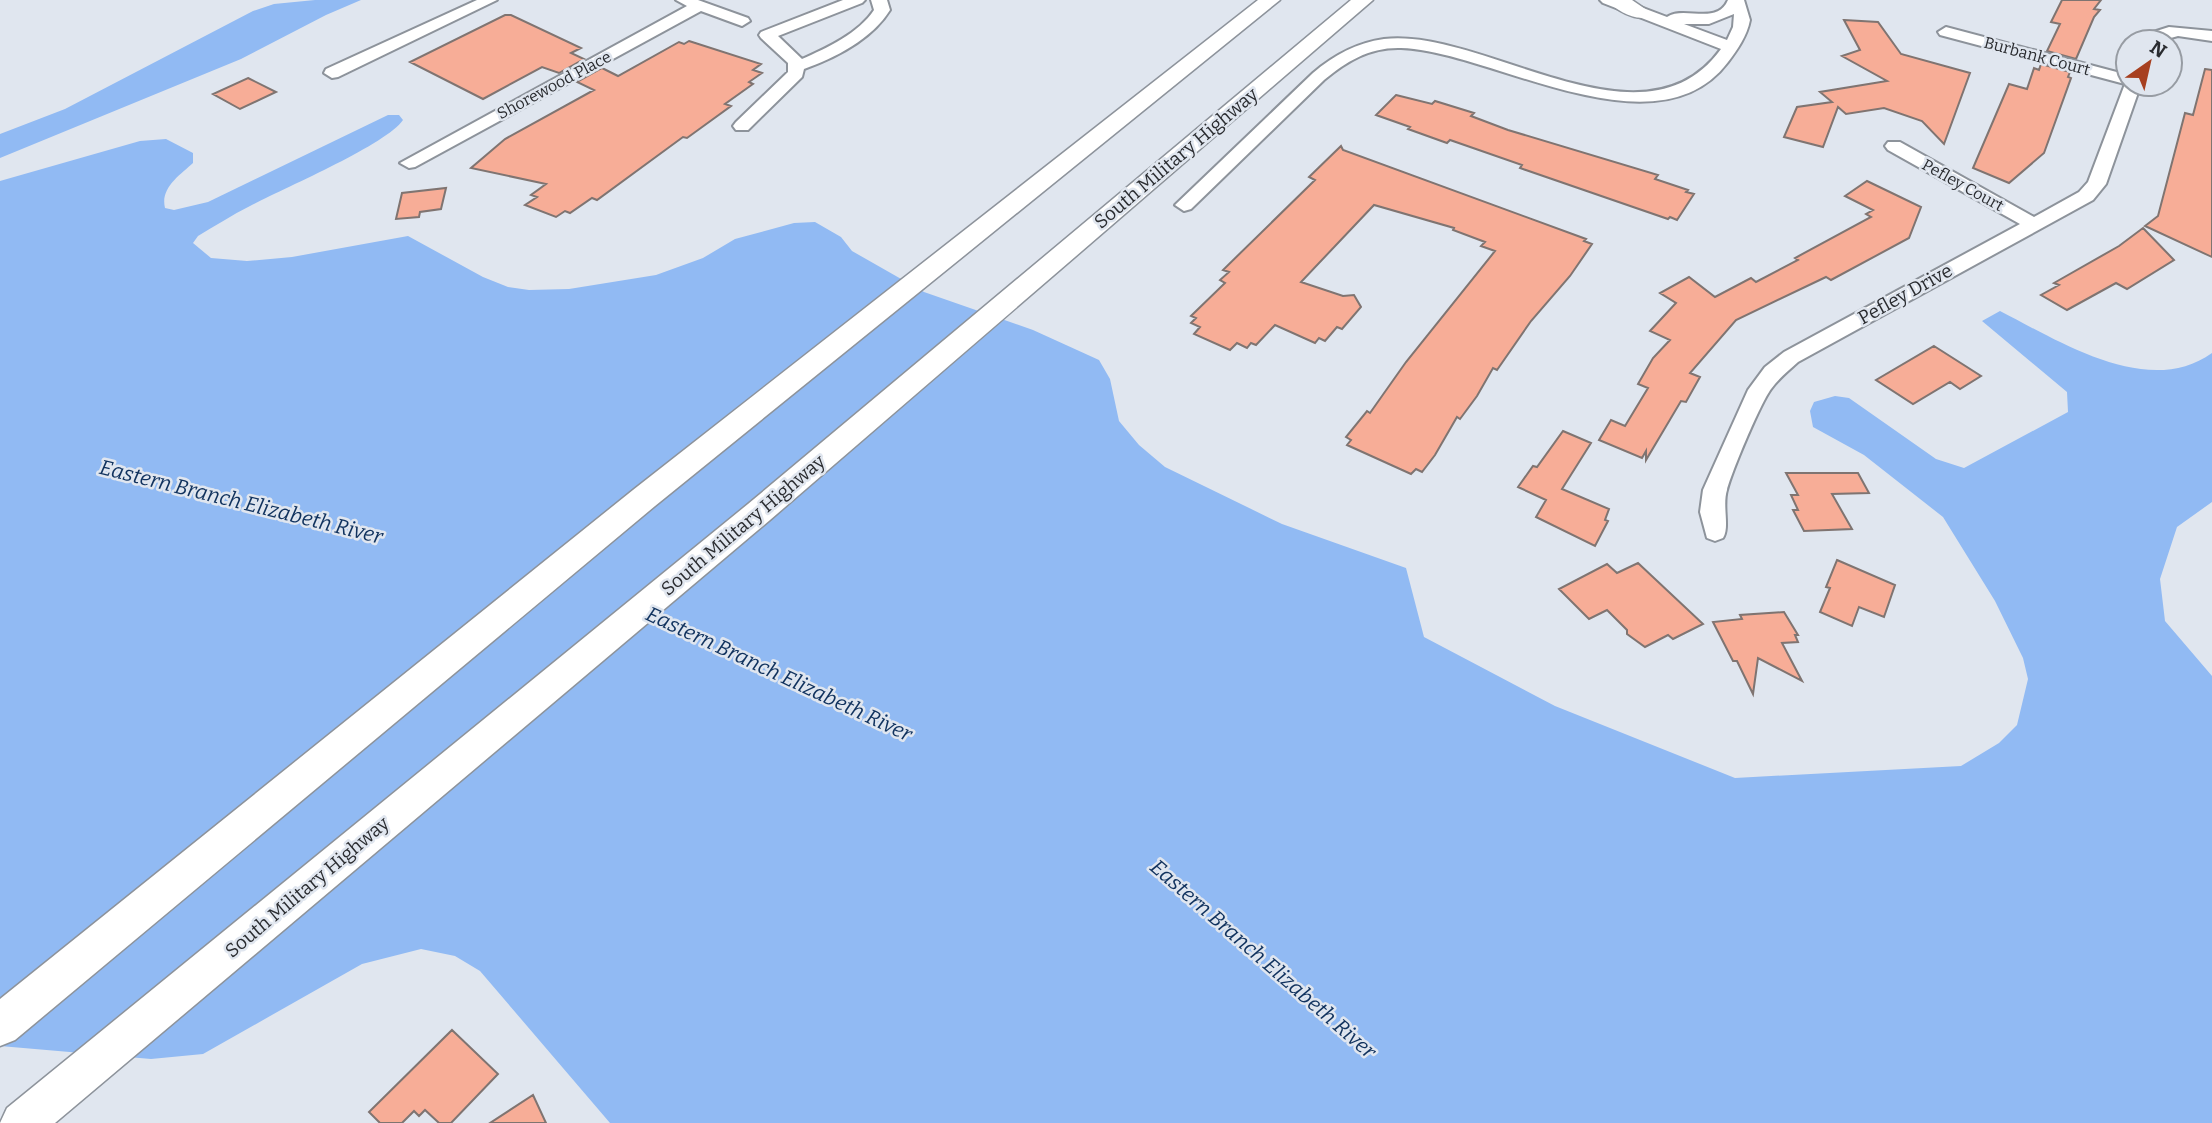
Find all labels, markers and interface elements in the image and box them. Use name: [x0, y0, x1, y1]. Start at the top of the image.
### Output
north arrow: [2114, 28, 2184, 98]
street label: Burbank Court: [1982, 33, 2092, 79]
text: N: [2146, 36, 2171, 63]
street label: Shorewood Place: [494, 47, 614, 123]
street label: South Military Highway: [1089, 82, 1263, 233]
street label: Pefley Court: [1919, 155, 2007, 215]
street label: Pefley Drive: [1854, 259, 1956, 329]
street label: South Military Highway: [656, 449, 830, 600]
water label: Eastern Branch Elizabeth River: [97, 454, 387, 550]
water label: Eastern Branch Elizabeth River: [642, 601, 918, 748]
street label: South Military Highway: [220, 811, 394, 962]
water label: Eastern Branch Elizabeth River: [1145, 854, 1382, 1065]

